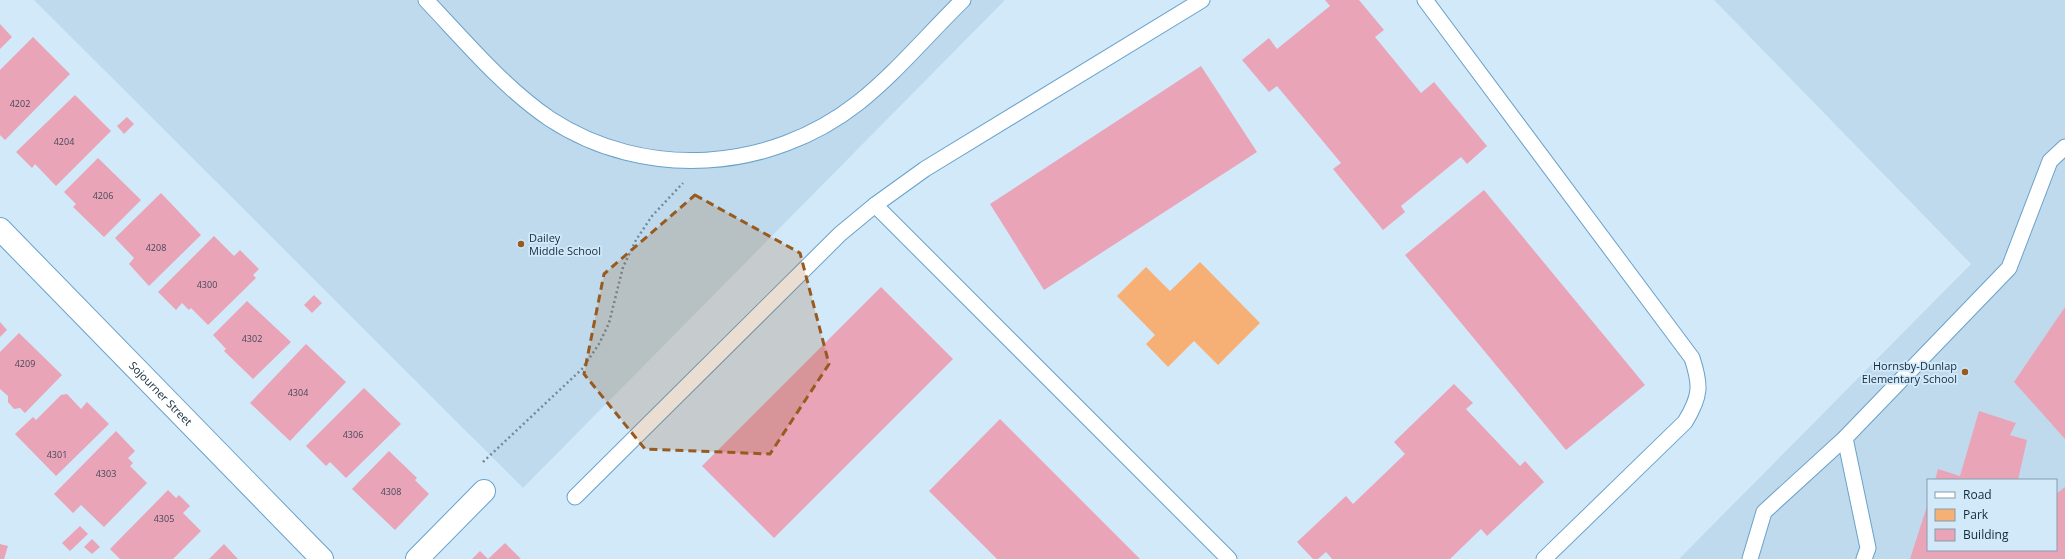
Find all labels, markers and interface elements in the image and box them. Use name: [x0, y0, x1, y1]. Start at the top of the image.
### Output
house number: 4202: [10, 97, 30, 110]
house number: 4204: [54, 135, 74, 148]
house number: 4206: [93, 189, 113, 202]
place label: Dailey Middle School: [529, 230, 601, 258]
marker: Dailey Middle School: [516, 239, 526, 249]
house number: 4208: [146, 241, 166, 254]
house number: 4300: [197, 278, 217, 291]
house number: 4302: [242, 332, 262, 345]
house number: 4209: [15, 357, 35, 370]
street label: Sojourner Street: [126, 358, 196, 429]
place label: Hornsby-Dunlap Elementary School: [1862, 358, 1957, 386]
marker: Hornsby-Dunlap Elementary School: [1960, 367, 1970, 377]
house number: 4304: [288, 386, 308, 399]
house number: 4306: [343, 428, 363, 441]
house number: 4301: [47, 448, 67, 461]
house number: 4303: [96, 467, 116, 480]
legend: [1927, 479, 2057, 551]
house number: 4308: [381, 485, 401, 498]
text: Road: [1963, 486, 1992, 503]
text: Park: [1963, 506, 1989, 523]
house number: 4305: [154, 512, 174, 525]
text: Building: [1963, 526, 2009, 543]

